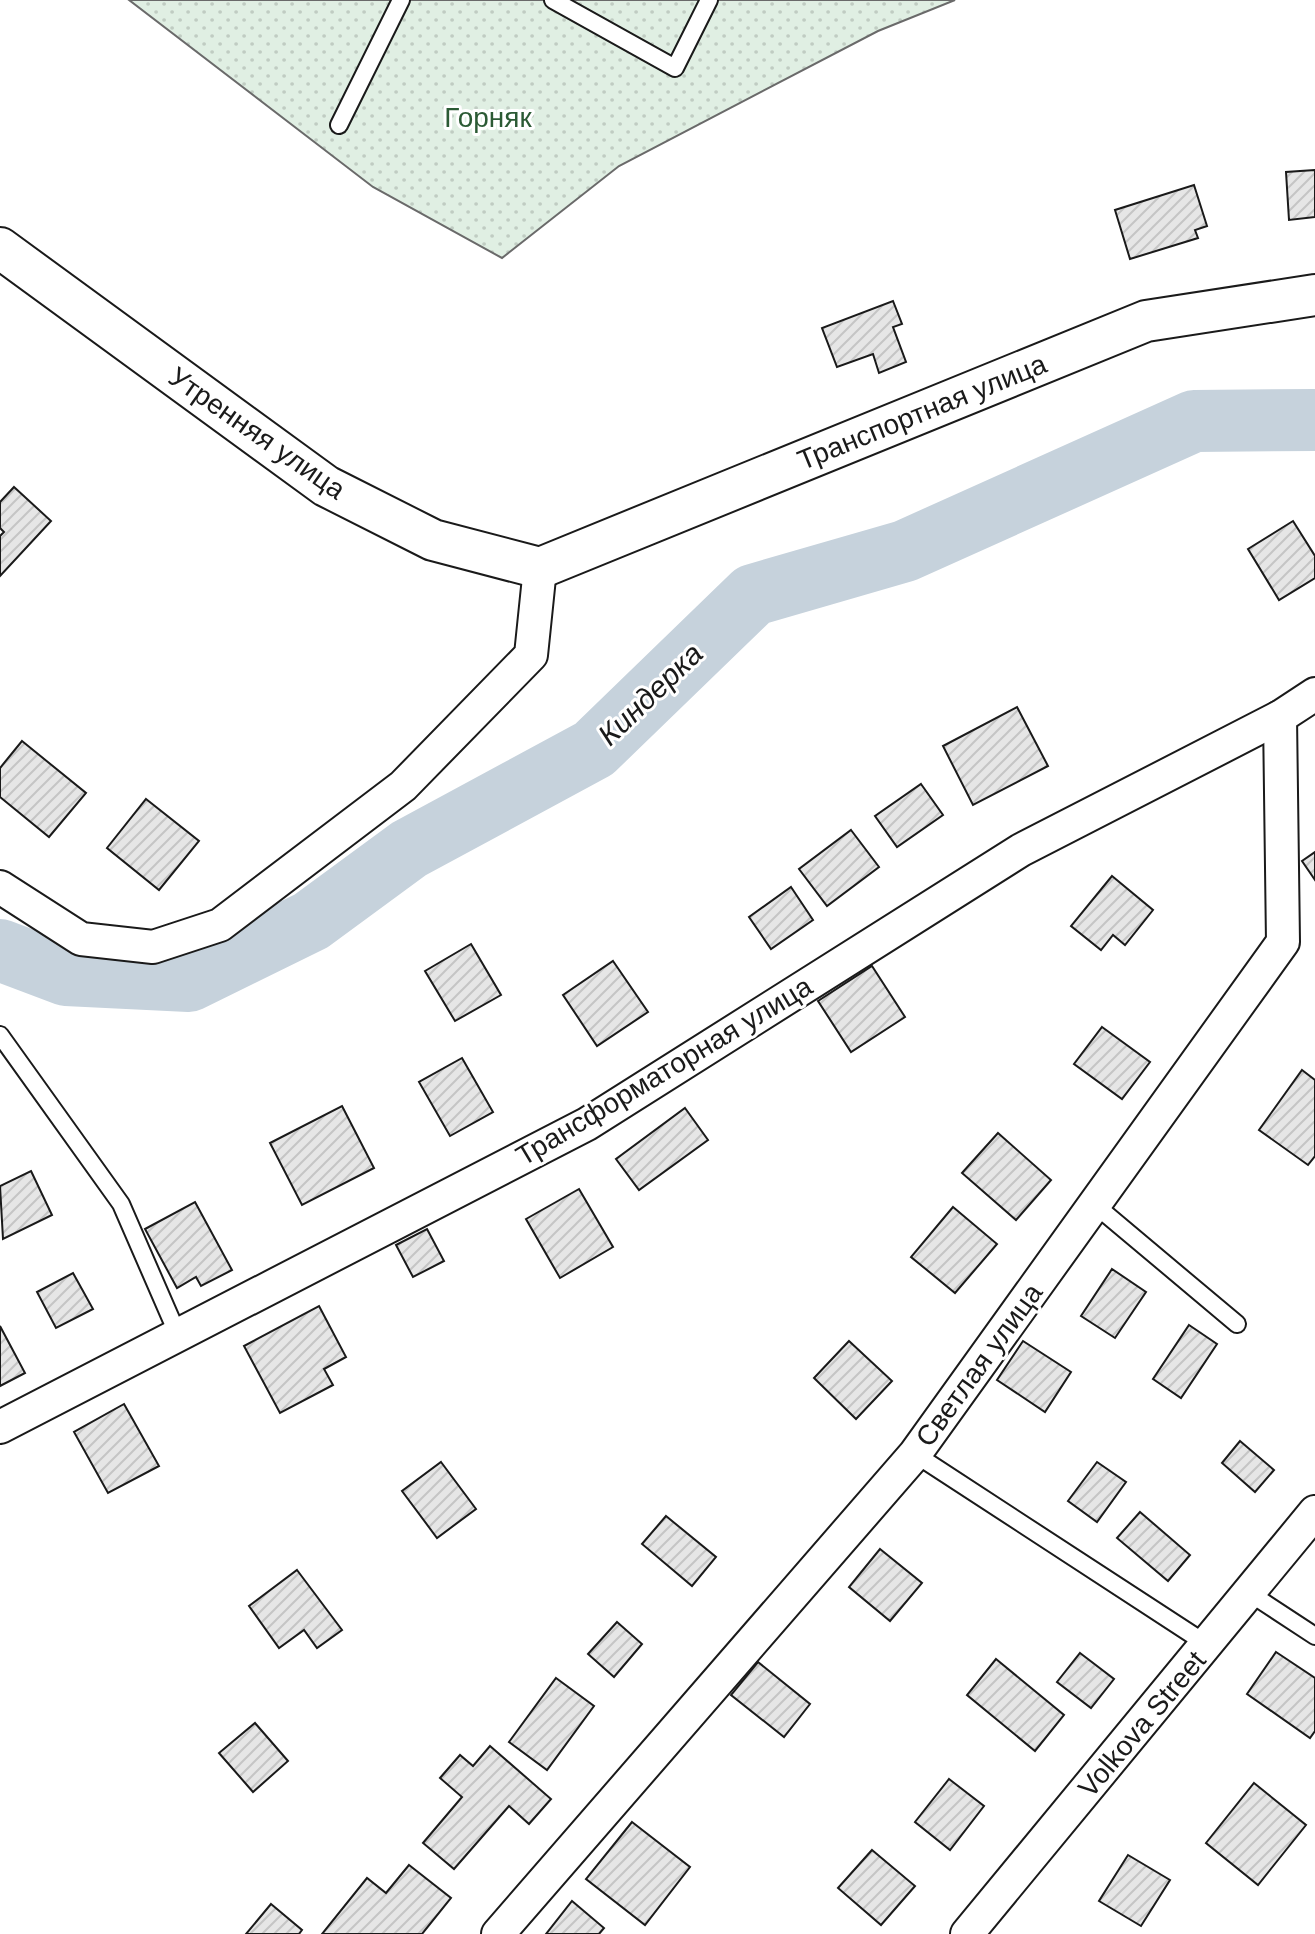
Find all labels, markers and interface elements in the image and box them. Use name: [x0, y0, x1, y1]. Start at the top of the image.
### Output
park label: Горняк: [444, 102, 532, 133]
street label: Транспортная улица: [793, 348, 1051, 476]
street label: Утренняя улица: [163, 361, 351, 506]
water label: Киндерка: [591, 636, 709, 752]
street label: Трансформаторная улица: [511, 970, 818, 1172]
street label: Светлая улица: [910, 1277, 1049, 1452]
street label: Volkova Street: [1072, 1645, 1212, 1803]

